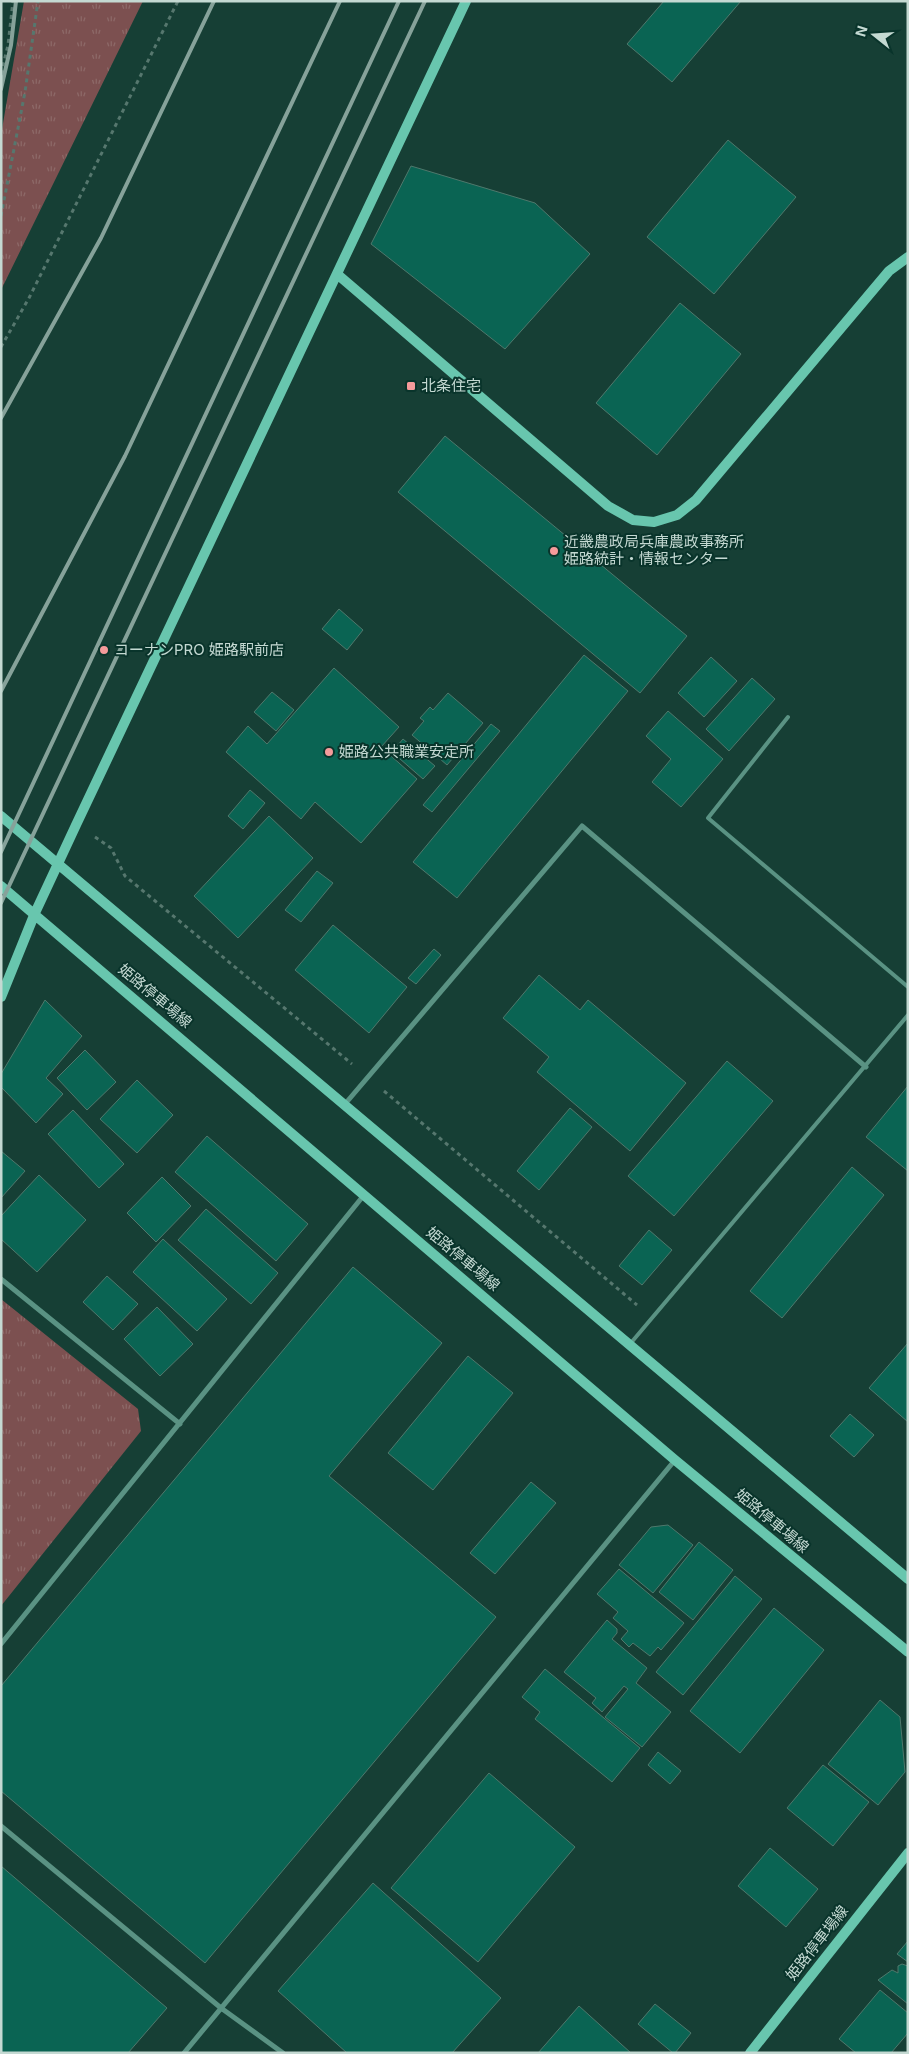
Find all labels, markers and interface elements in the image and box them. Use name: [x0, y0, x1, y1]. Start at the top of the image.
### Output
north arrow: [849, 10, 899, 60]
text: N: [851, 23, 871, 39]
place label: 北条住宅: [421, 376, 481, 395]
marker: 北条住宅: [405, 380, 417, 392]
place label: 近畿農政局兵庫農政事務所 姫路統計・情報センター: [564, 532, 744, 568]
marker: 近畿農政局兵庫農政事務所 姫路統計・情報センター: [548, 545, 560, 557]
place label: コーナンPRO 姫路駅前店: [114, 640, 284, 659]
marker: コーナンPRO 姫路駅前店: [98, 644, 110, 656]
place label: 姫路公共職業安定所: [339, 742, 474, 761]
marker: 姫路公共職業安定所: [323, 746, 335, 758]
street label: 姫路停車場線: [115, 959, 196, 1032]
street label: 姫路停車場線: [423, 1222, 504, 1295]
street label: 姫路停車場線: [732, 1484, 813, 1557]
street label: 姫路停車場線: [781, 1901, 852, 1984]

